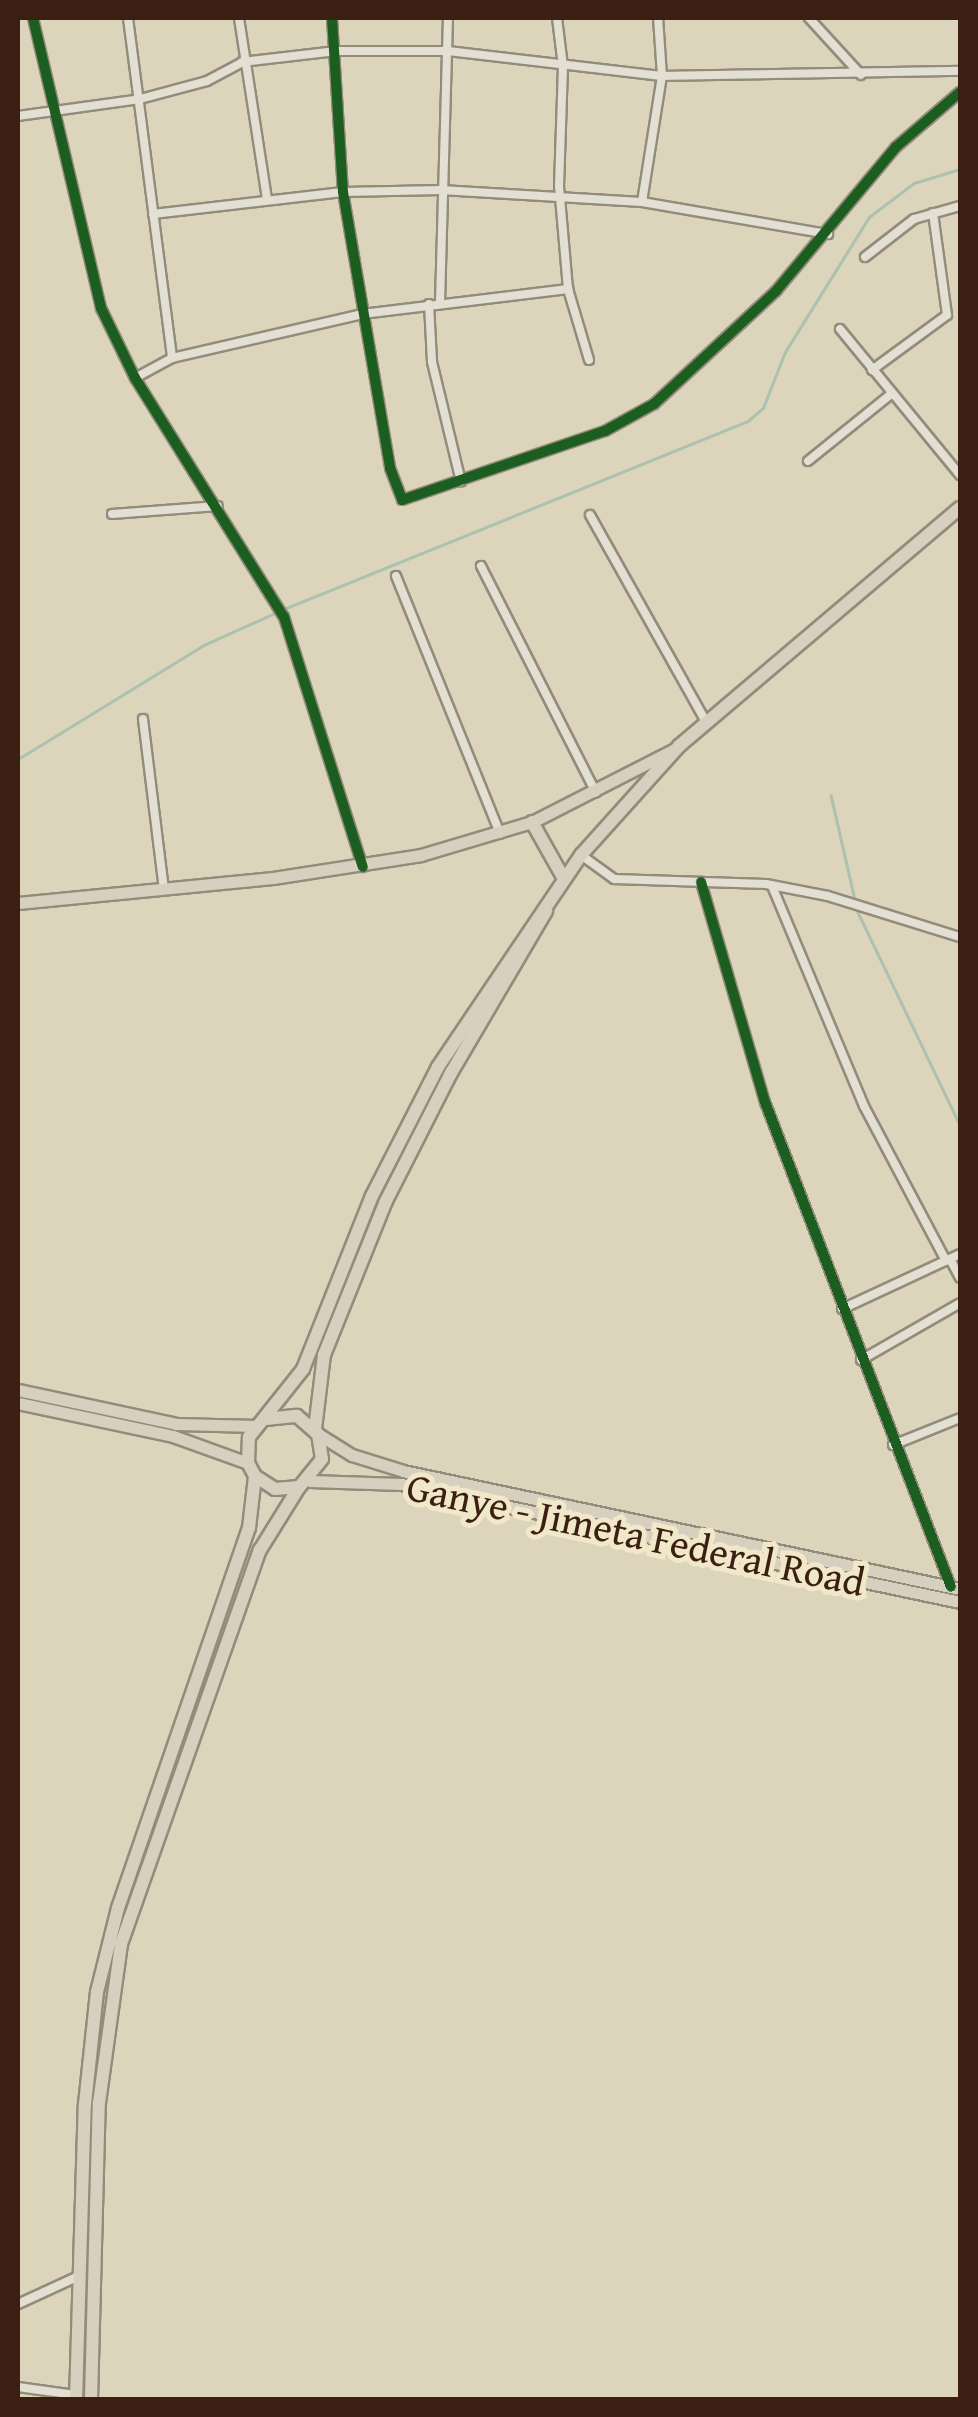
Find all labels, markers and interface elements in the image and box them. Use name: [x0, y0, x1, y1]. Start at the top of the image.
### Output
street label: Ganye - Jimeta Federal Road: [403, 1462, 869, 1606]

